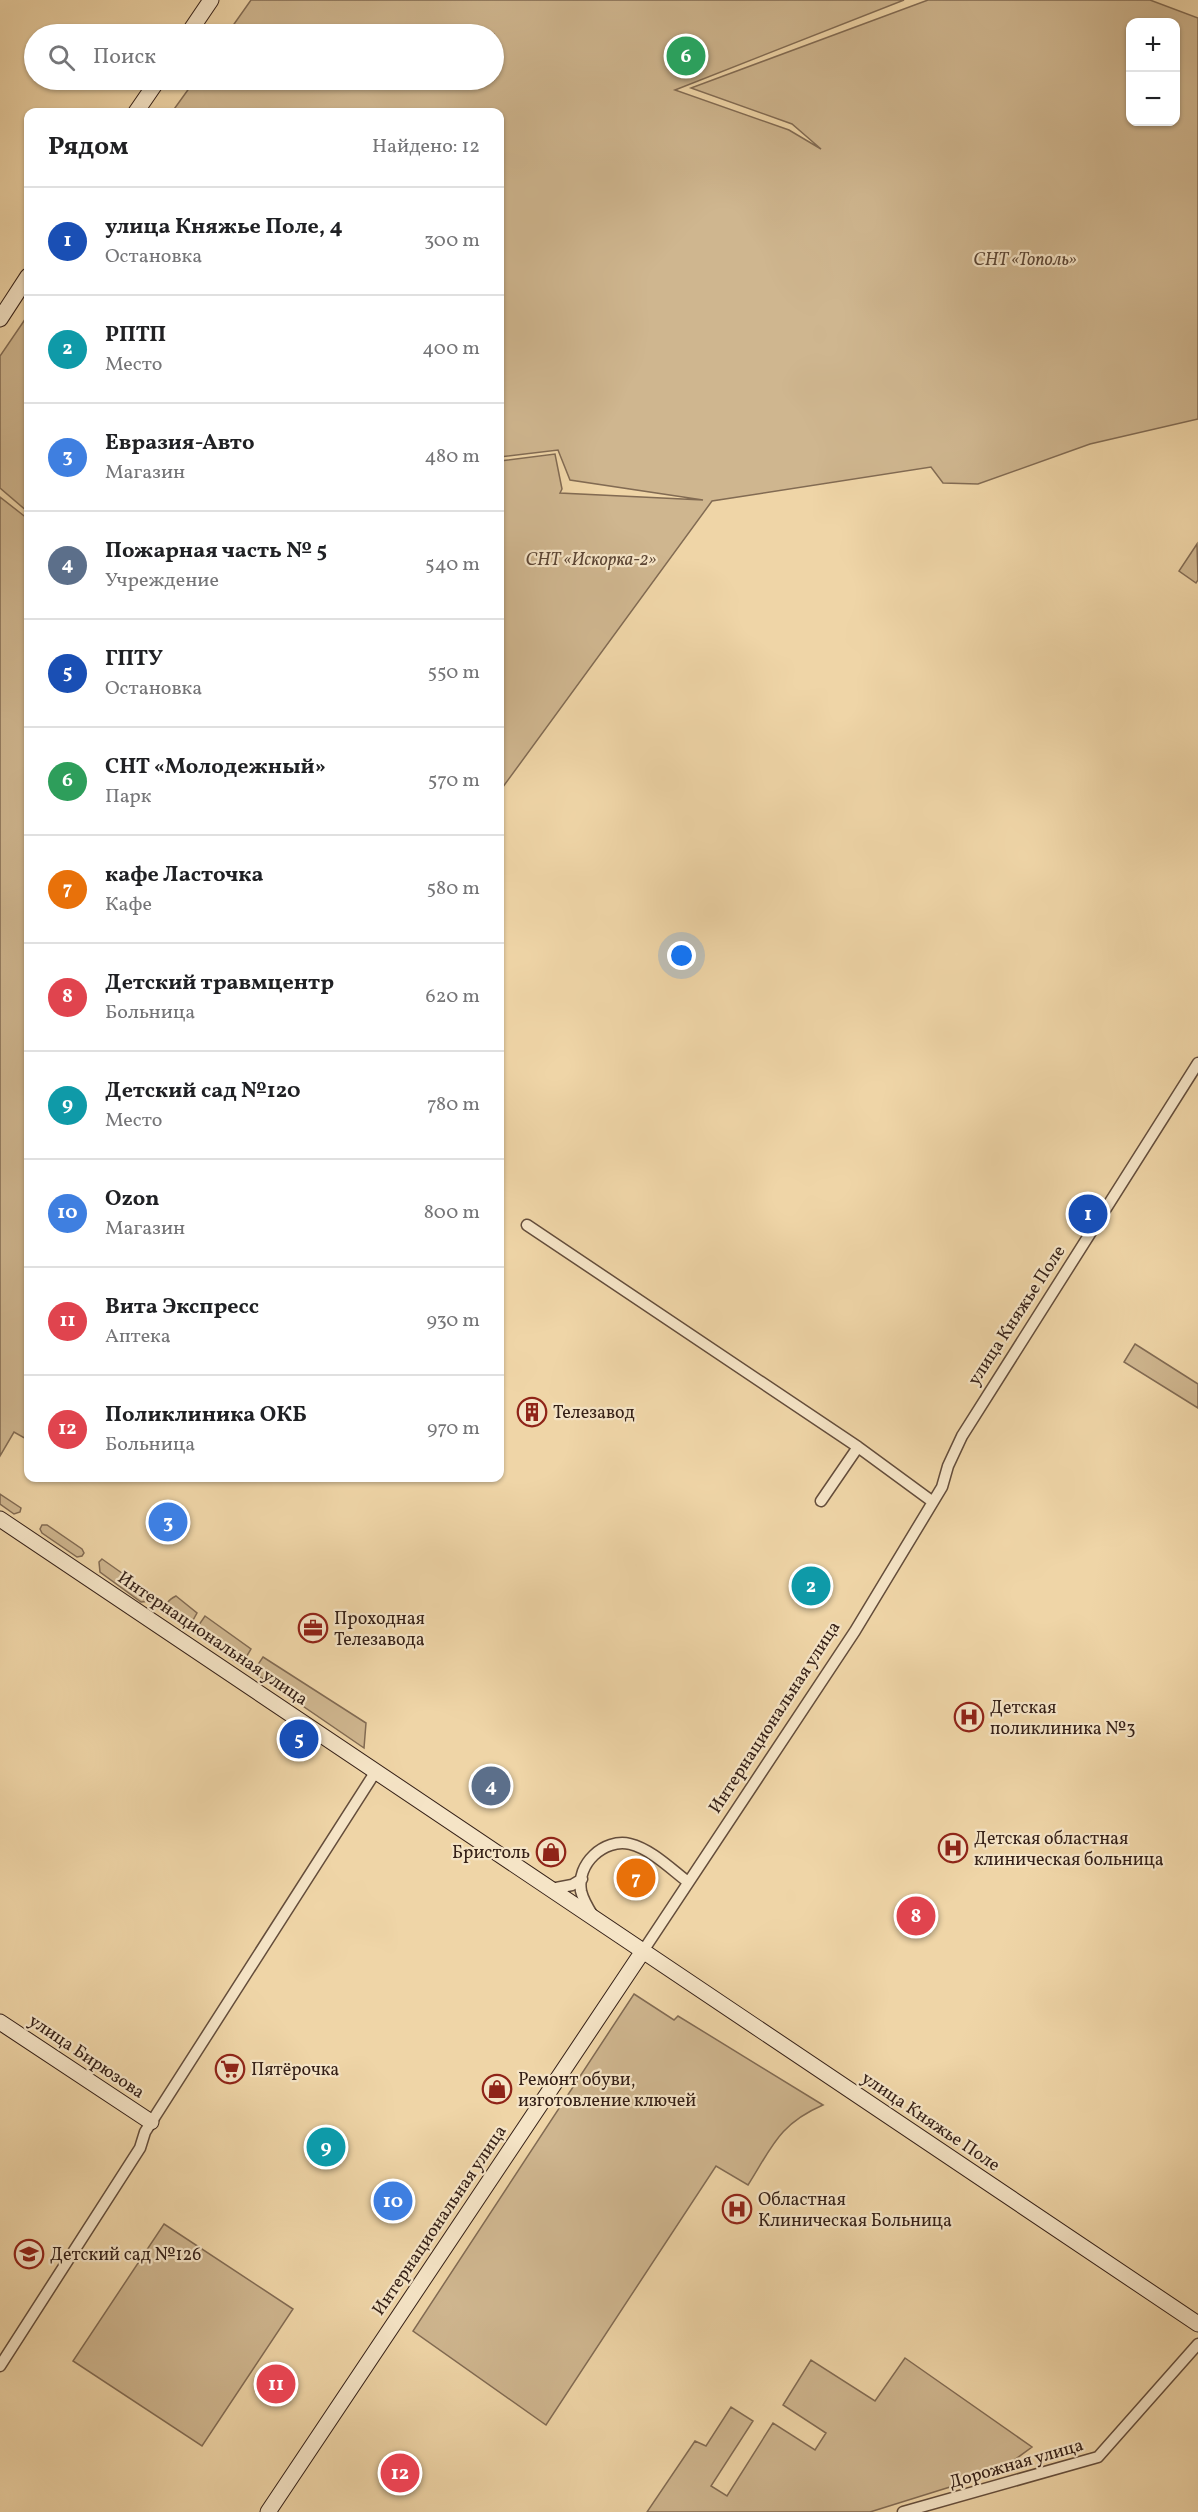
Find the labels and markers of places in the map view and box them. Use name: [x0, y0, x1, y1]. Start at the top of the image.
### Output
pin: 6: [666, 34, 706, 78]
pin: 1: [1068, 1192, 1108, 1236]
building icon: Телезавод: [516, 1396, 548, 1428]
place label: Телезавод: [553, 1401, 635, 1426]
pin: 3: [148, 1500, 188, 1544]
pin: 2: [792, 1564, 830, 1608]
place label: Проходная Телезавода: [334, 1607, 425, 1653]
office icon: Проходная Телезавода: [297, 1612, 329, 1644]
place label: Детская поликлиника №3: [990, 1696, 1136, 1742]
hospital icon: Детская поликлиника №3: [953, 1701, 985, 1733]
pin: 5: [280, 1716, 318, 1762]
pin: 4: [472, 1764, 510, 1808]
place label: Детская областная клиническая больница: [974, 1827, 1164, 1873]
hospital icon: Детская областная клиническая больница: [937, 1832, 969, 1864]
shop icon: Бристоль: [535, 1836, 567, 1868]
place label: Бристоль: [452, 1841, 530, 1866]
pin: 7: [616, 1856, 656, 1900]
pin: 8: [896, 1894, 936, 1938]
supermarket icon: Пятёрочка: [214, 2053, 246, 2085]
place label: Пятёрочка: [251, 2058, 339, 2083]
place label: Ремонт обуви, изготовление ключей: [518, 2068, 696, 2114]
shop icon: Ремонт обуви, изготовление ключей: [481, 2073, 513, 2105]
pin: 9: [306, 2124, 346, 2170]
pin: 10: [374, 2178, 412, 2224]
place label: Областная Клиническая Больница: [758, 2188, 952, 2234]
hospital icon: Областная Клиническая Больница: [721, 2193, 753, 2225]
school or university icon: Детский сад №126: [13, 2238, 45, 2270]
place label: Детский сад №126: [50, 2243, 201, 2268]
pin: 11: [256, 2362, 296, 2406]
pin: 12: [380, 2450, 420, 2496]

